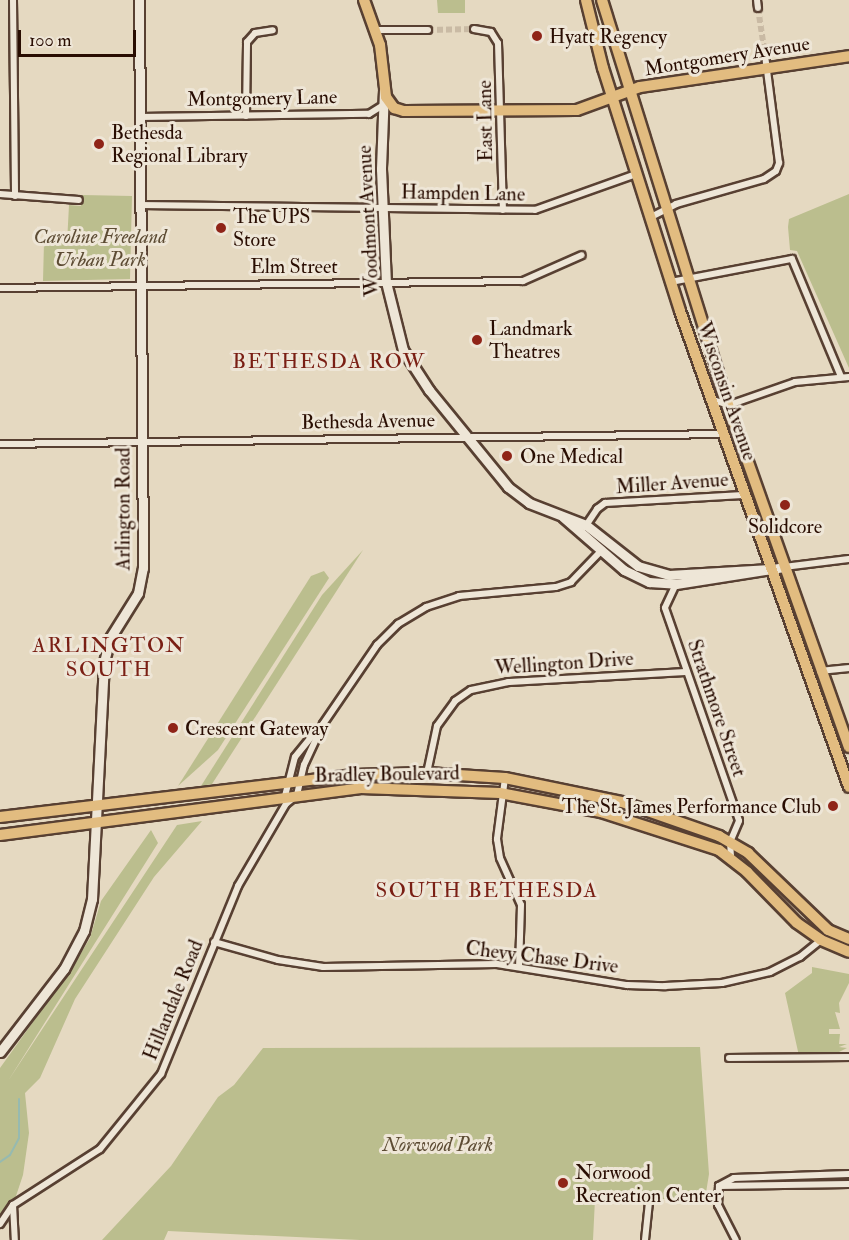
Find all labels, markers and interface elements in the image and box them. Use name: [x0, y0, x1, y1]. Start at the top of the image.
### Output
scale bar: [21, 18, 140, 56]
place label: Hyatt Regency: [549, 24, 667, 48]
text: 100 m: [29, 29, 72, 52]
marker: Hyatt Regency: [530, 29, 544, 43]
street label: Montgomery Avenue: [643, 31, 811, 81]
street label: East Lane: [472, 80, 498, 162]
street label: Montgomery Lane: [187, 85, 337, 111]
place label: Bethesda Regional Library: [111, 120, 247, 167]
marker: Bethesda Regional Library: [92, 137, 106, 151]
street label: Woodmont Avenue: [352, 145, 384, 297]
street label: Hampden Lane: [401, 180, 525, 206]
place label: The UPS Store: [233, 204, 310, 251]
marker: The UPS Store: [214, 221, 228, 235]
park label: Caroline Freeland Urban Park: [33, 224, 167, 271]
street label: Elm Street: [250, 254, 338, 278]
place label: Landmark Theatres: [489, 316, 573, 363]
street label: Wisconsin Avenue: [692, 319, 762, 463]
marker: Landmark Theatres: [470, 333, 484, 347]
district label: BETHESDA ROW: [232, 349, 426, 375]
street label: Bethesda Avenue: [301, 408, 435, 434]
place label: One Medical: [520, 444, 623, 468]
street label: Arlington Road: [111, 447, 135, 571]
marker: One Medical: [498, 447, 516, 465]
street label: Miller Avenue: [615, 467, 729, 499]
marker: Solidcore: [778, 498, 792, 512]
place label: Solidcore: [748, 514, 822, 538]
district label: ARLINGTON SOUTH: [33, 633, 185, 683]
street label: Strathmore Street: [682, 636, 752, 780]
street label: Wellington Drive: [494, 646, 634, 680]
place label: Crescent Gateway: [185, 716, 328, 740]
marker: Crescent Gateway: [166, 721, 180, 735]
street label: Bradley Boulevard: [314, 761, 460, 787]
place label: The St. James Performance Club: [562, 794, 821, 818]
marker: The St. James Performance Club: [826, 799, 840, 813]
district label: SOUTH BETHESDA: [376, 878, 598, 904]
street label: Hillandale Road: [138, 936, 208, 1064]
street label: Chevy Chase Drive: [464, 936, 620, 978]
park label: Norwood Park: [383, 1132, 493, 1156]
place label: Norwood Recreation Center: [575, 1160, 721, 1207]
marker: Norwood Recreation Center: [556, 1176, 570, 1190]

